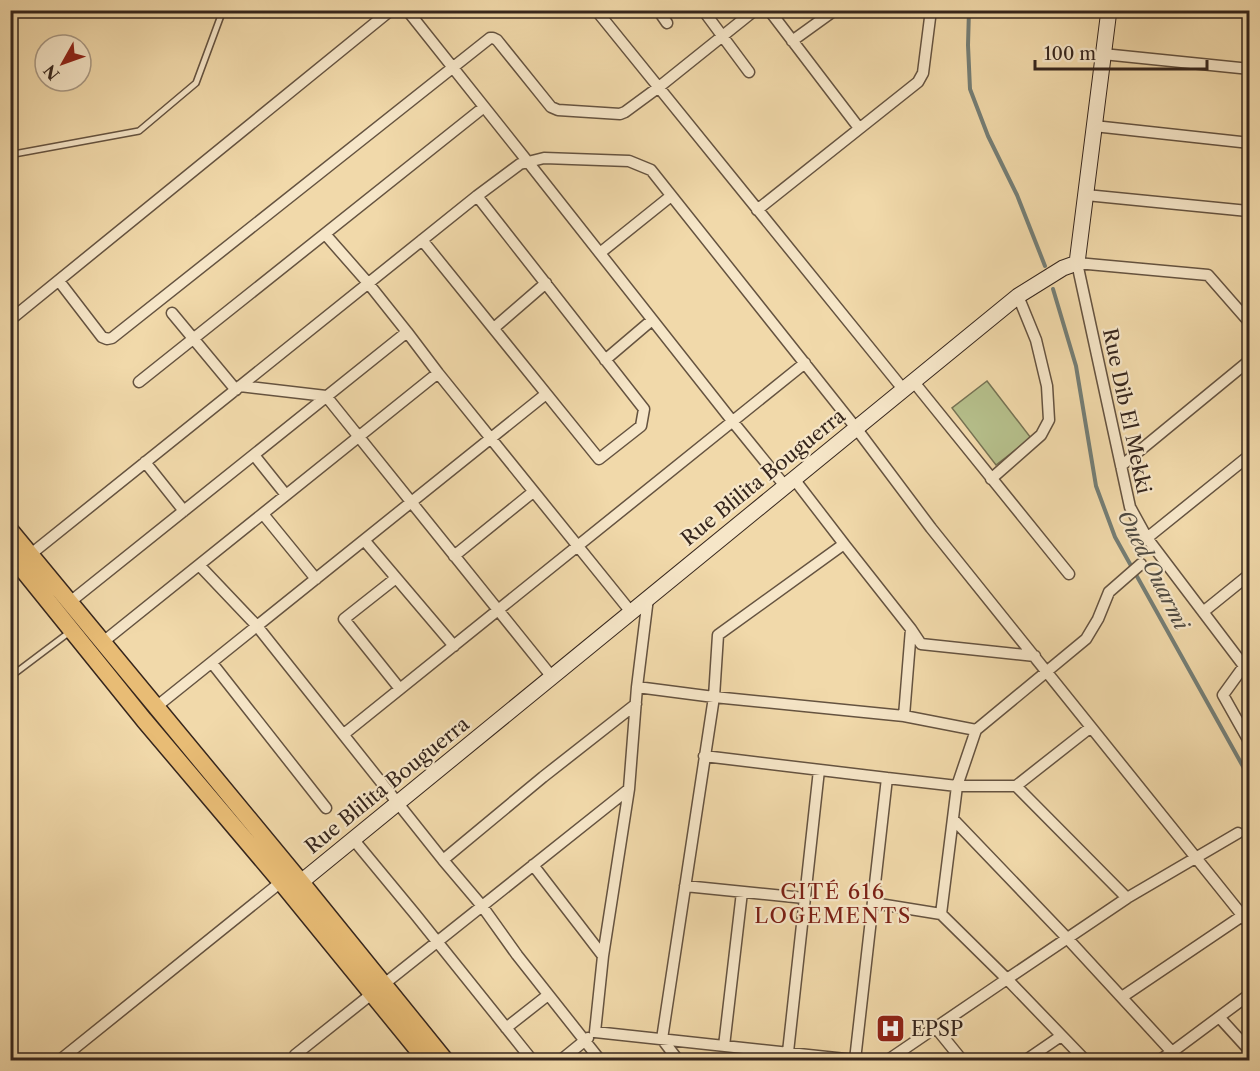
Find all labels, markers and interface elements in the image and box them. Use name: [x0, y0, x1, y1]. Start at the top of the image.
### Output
north arrow: [33, 33, 93, 93]
scale bar: [1035, 33, 1208, 71]
text: 100 m: [1044, 43, 1096, 65]
text: N: [39, 61, 64, 84]
street label: Rue Dib El Mekki: [1098, 326, 1156, 496]
street label: Rue Blilita Bouguerra: [676, 403, 850, 551]
water label: Oued Ouarmi: [1113, 506, 1195, 635]
street label: Rue Blilita Bouguerra: [300, 711, 474, 859]
district label: CITÉ 616 LOGEMENTS: [754, 879, 912, 928]
hospital icon: EPSP: [874, 1013, 906, 1045]
place label: EPSP: [911, 1017, 963, 1041]

